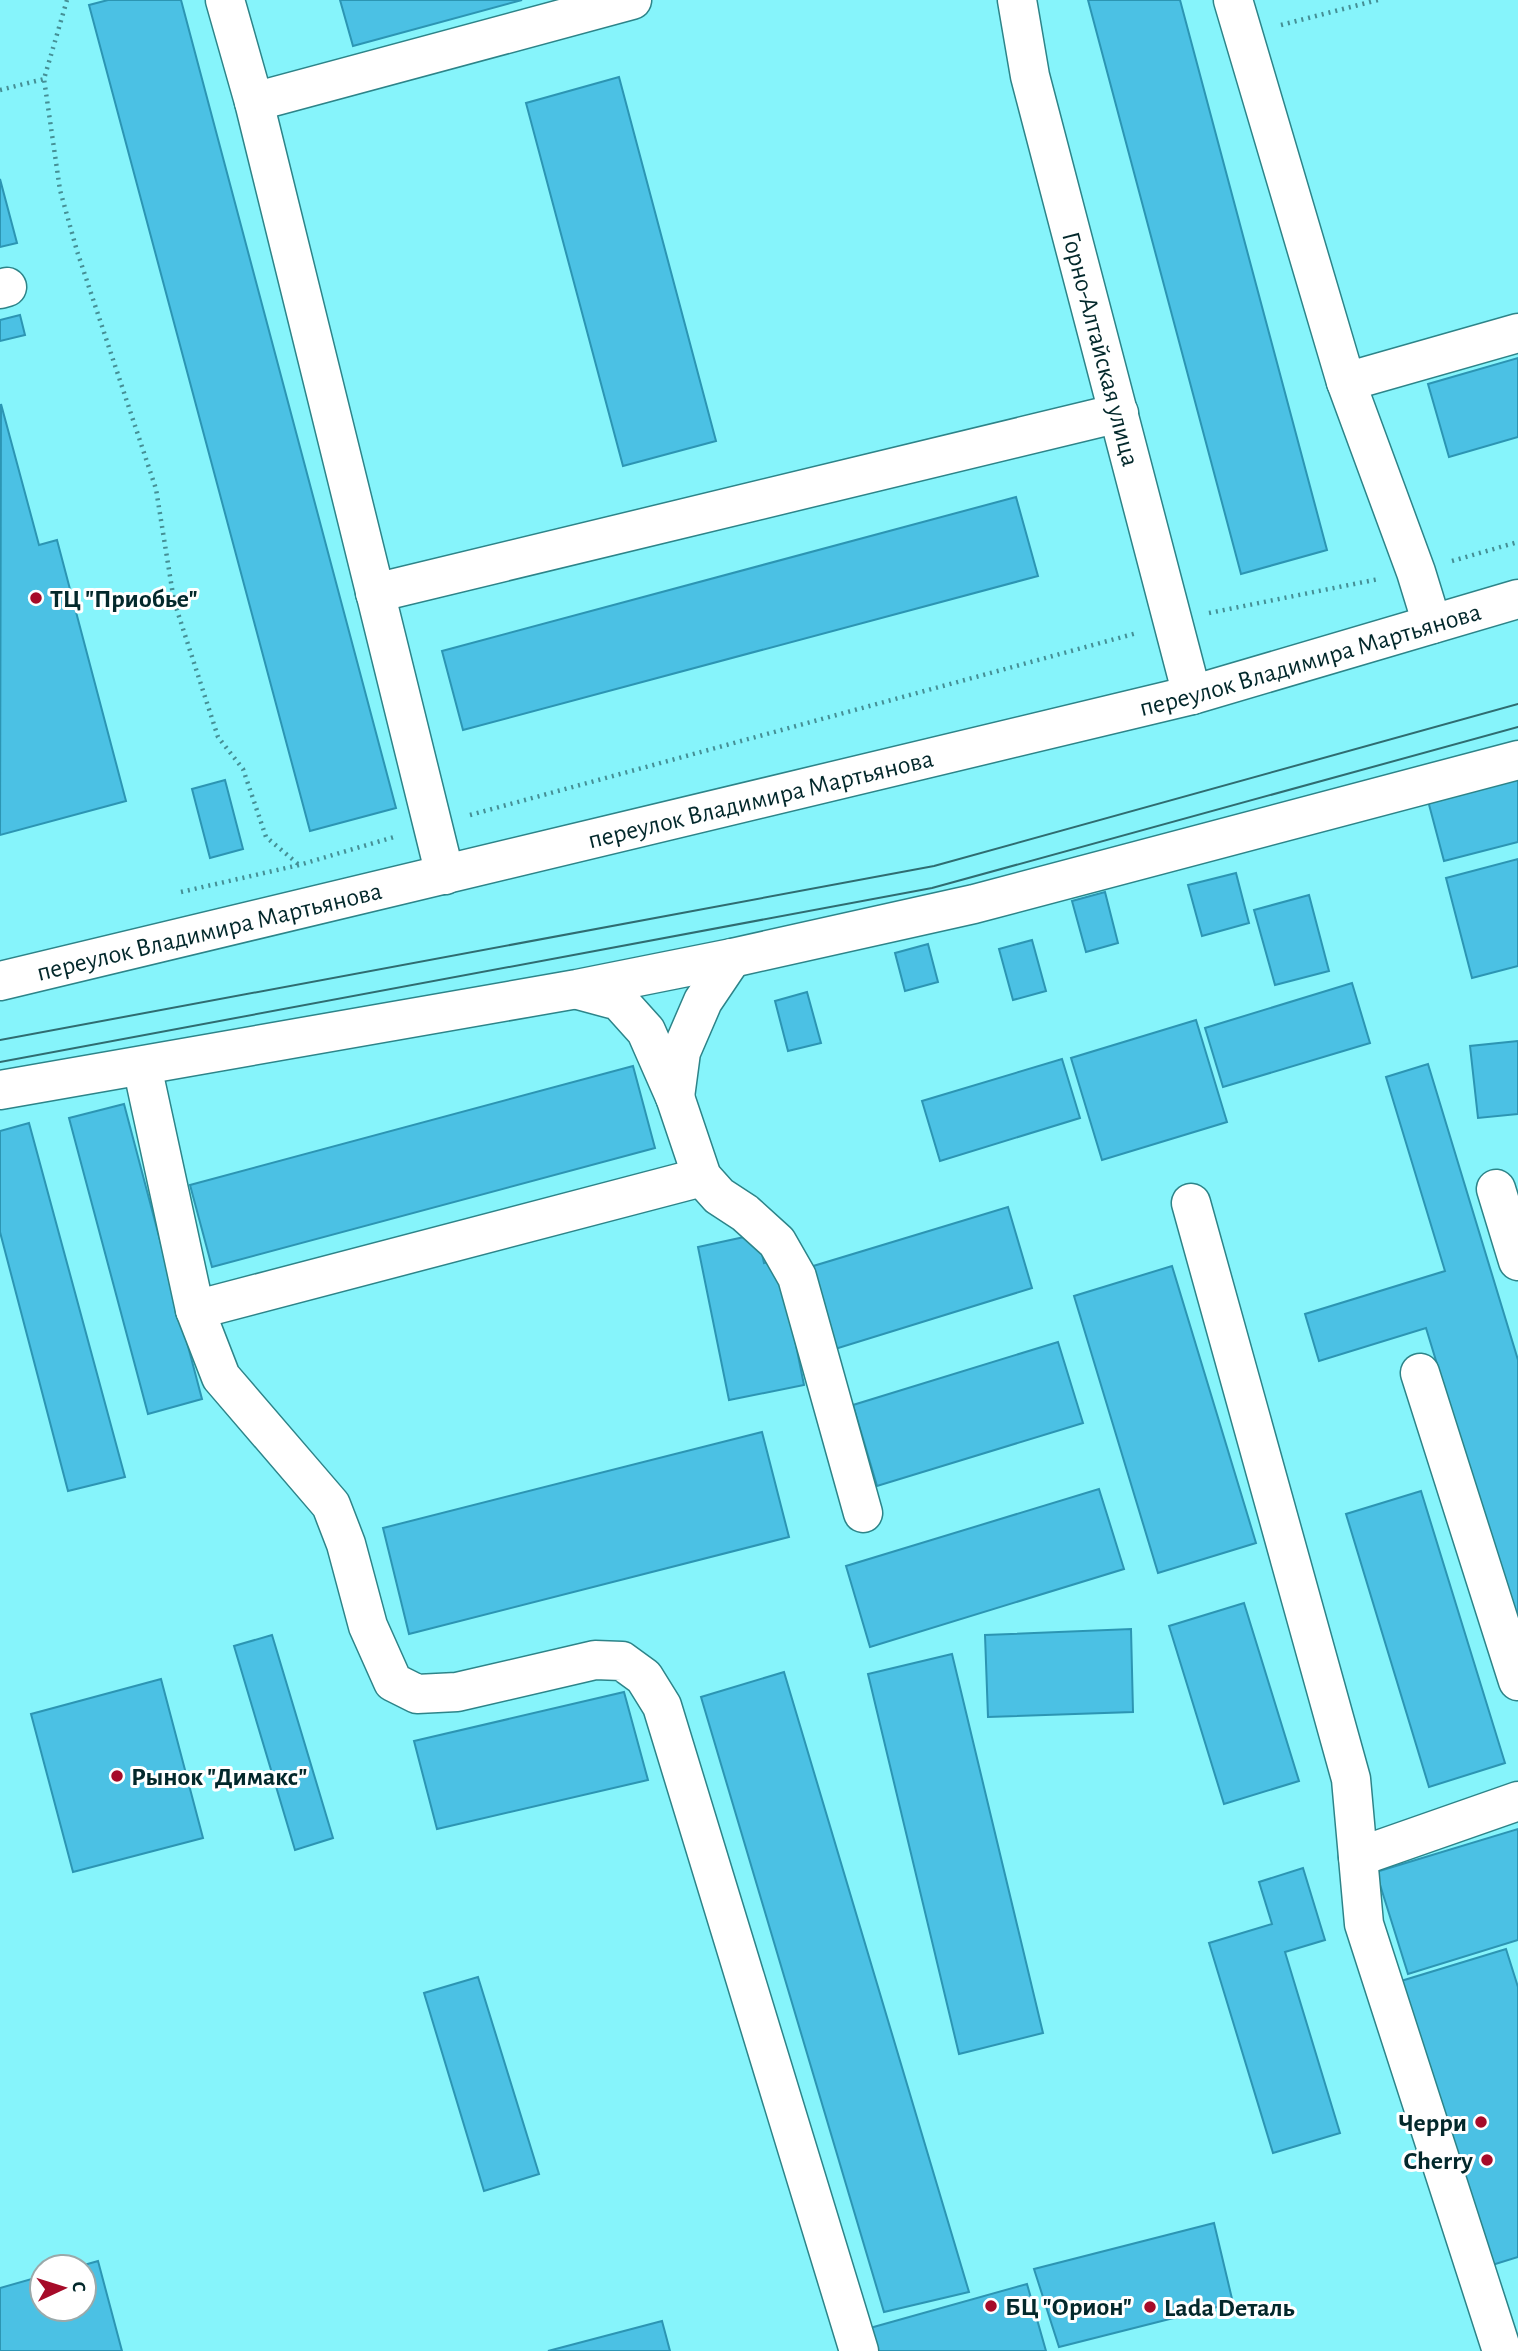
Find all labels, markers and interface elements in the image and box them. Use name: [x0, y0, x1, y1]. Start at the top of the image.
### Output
street label: Горно-Алтайская улица: [1057, 229, 1144, 469]
place label: ТЦ "Приобье": [50, 586, 198, 612]
marker: ТЦ "Приобье": [28, 590, 44, 606]
street label: переулок Владимира Мартьянова: [1137, 599, 1484, 721]
street label: переулок Владимира Мартьянова: [585, 746, 936, 853]
street label: переулок Владимира Мартьянова: [34, 878, 385, 986]
place label: Рынок "Димакс": [131, 1764, 307, 1790]
marker: Рынок "Димакс": [109, 1768, 125, 1784]
place label: Черри: [1398, 2110, 1467, 2136]
marker: Черри: [1473, 2114, 1489, 2130]
place label: Cherry: [1403, 2148, 1473, 2174]
marker: Cherry: [1479, 2152, 1495, 2168]
north arrow: [28, 2253, 98, 2323]
text: С: [69, 2281, 88, 2293]
place label: БЦ "Орион": [1005, 2294, 1132, 2320]
place label: Lada Dеталь: [1164, 2295, 1295, 2321]
marker: БЦ "Орион": [983, 2298, 999, 2314]
marker: Lada Dеталь: [1142, 2299, 1158, 2315]

